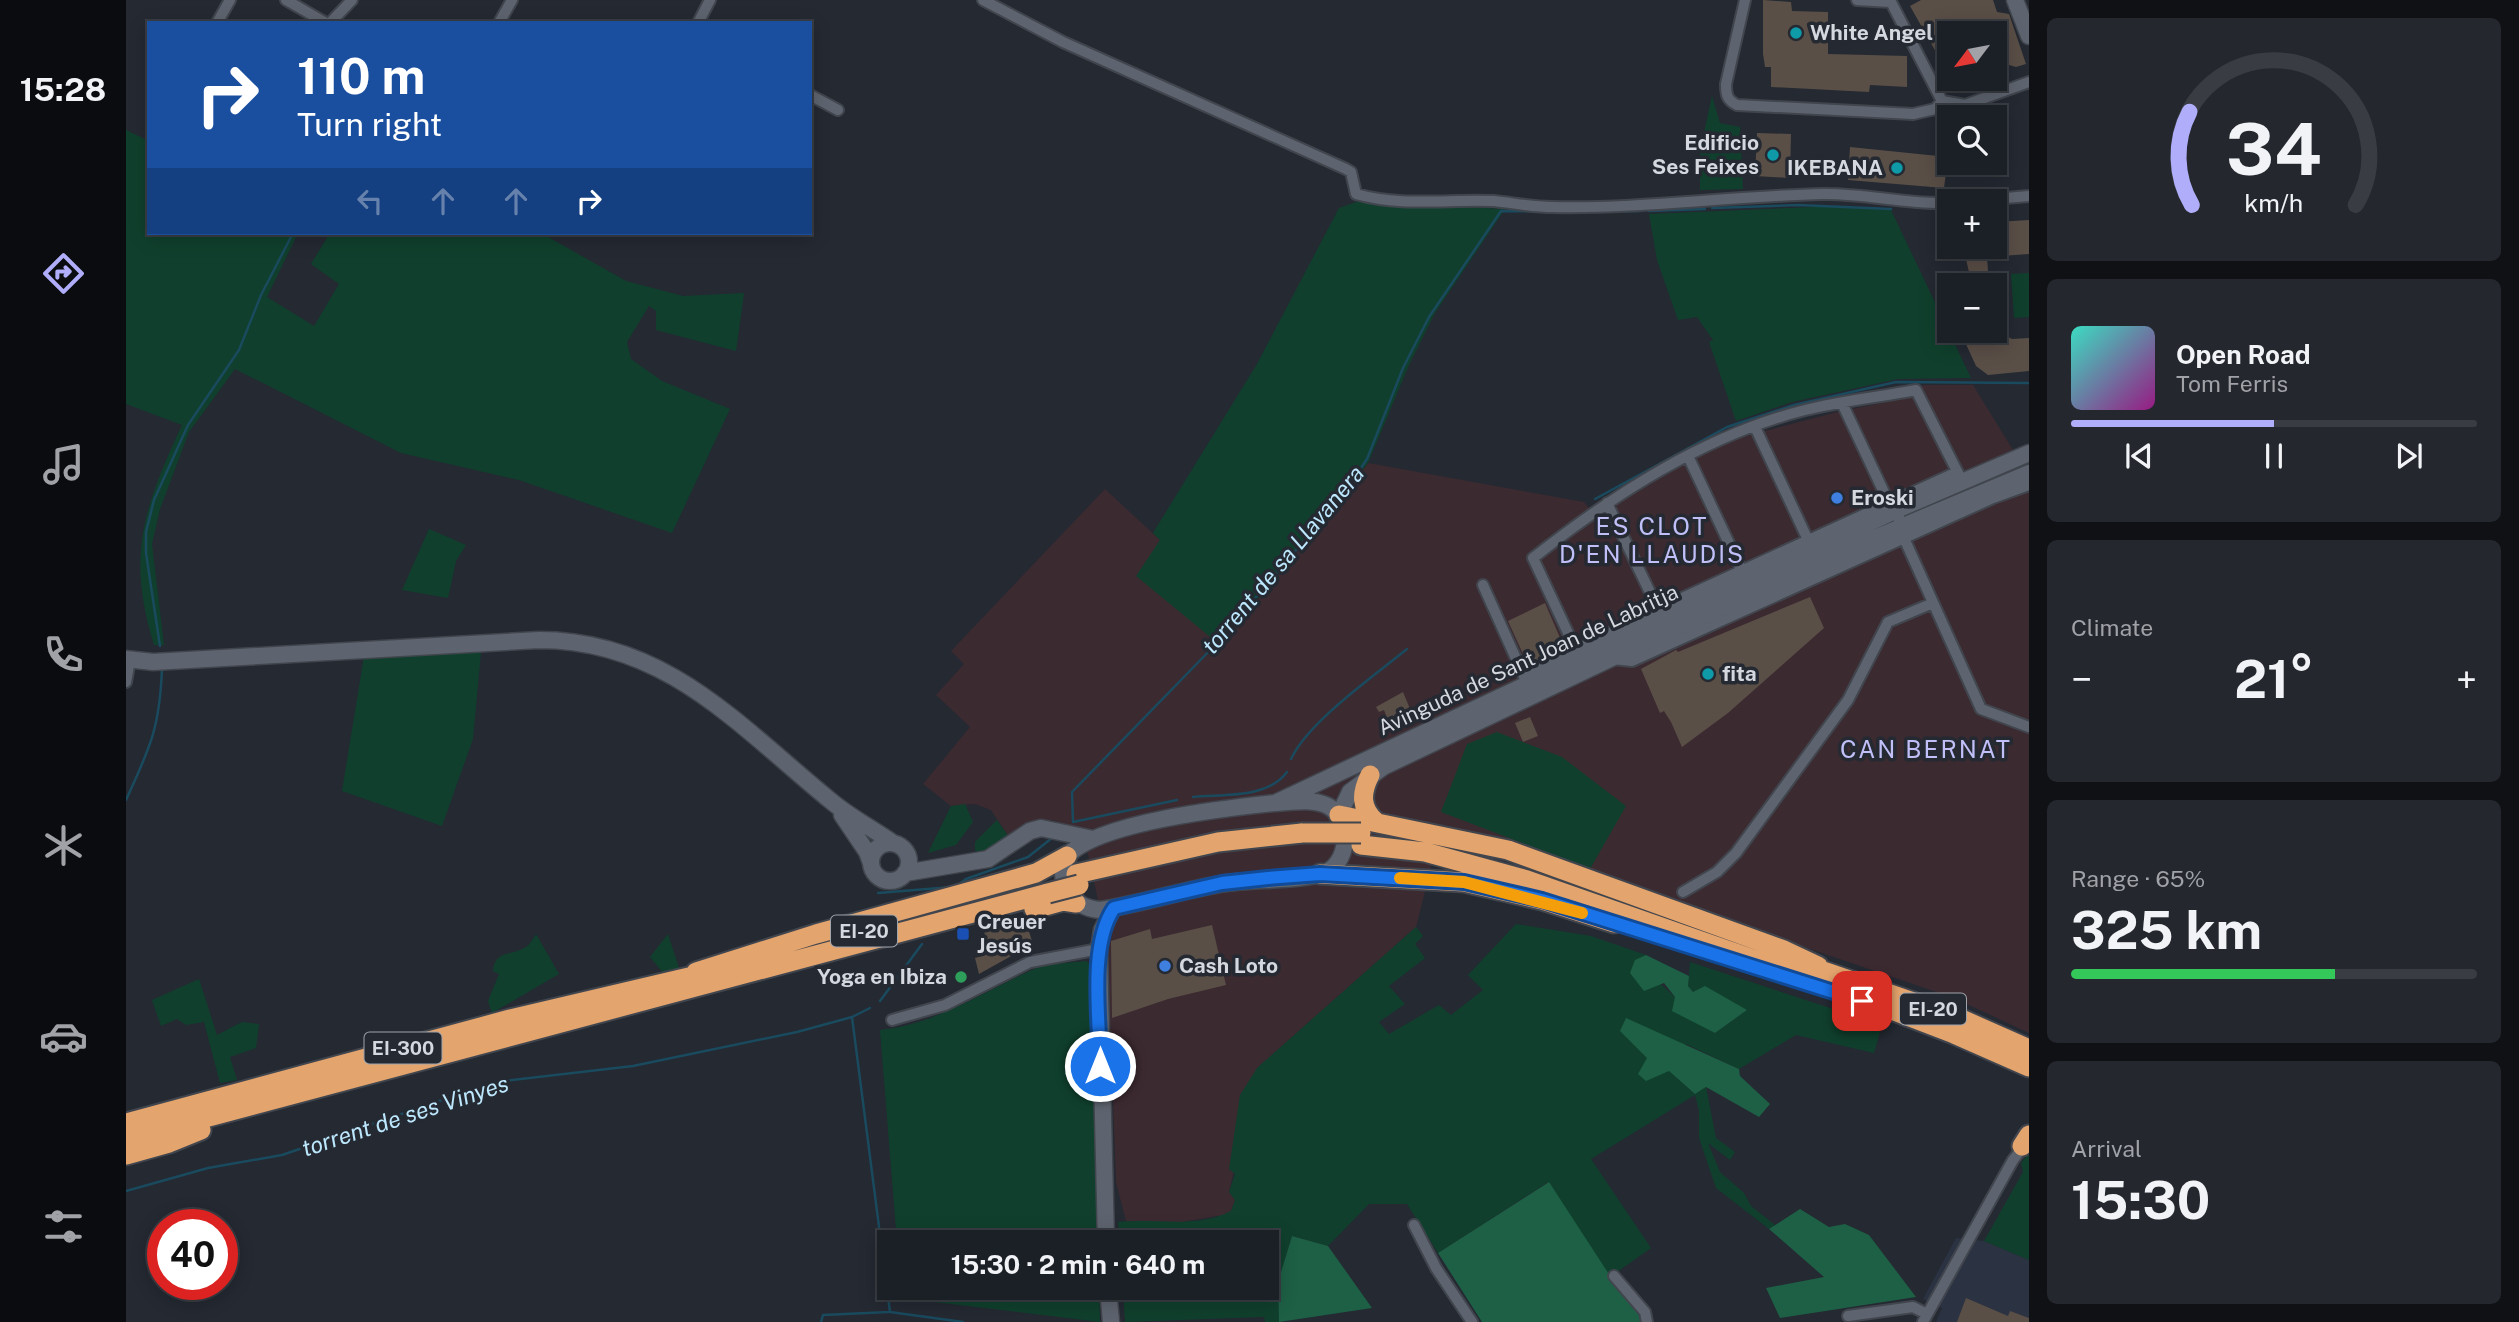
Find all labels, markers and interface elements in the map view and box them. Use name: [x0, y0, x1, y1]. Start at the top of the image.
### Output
place label: White Angel: [1810, 20, 1933, 45]
north arrow: [1937, 21, 2007, 91]
map controls: [1937, 21, 2007, 343]
marker: White Angel: [1788, 25, 1804, 41]
text: 110 m: [297, 47, 425, 105]
icon: right: [182, 49, 273, 140]
text: 15:28: [20, 71, 106, 108]
button: search: [1937, 105, 2007, 175]
text: Turn right: [297, 106, 442, 143]
text: 34: [2226, 107, 2322, 192]
place label: Edificio Ses Feixes: [1652, 130, 1759, 179]
marker: Edificio Ses Feixes: [1765, 147, 1781, 163]
place label: IKEBANA: [1787, 155, 1883, 180]
marker: IKEBANA: [1889, 160, 1905, 176]
icon: left: [351, 182, 389, 220]
icon: ahead: [424, 182, 462, 220]
icon: ahead: [497, 182, 535, 220]
icon: right: [570, 182, 608, 220]
text: km/h: [2245, 188, 2303, 218]
button: +: [1937, 189, 2007, 259]
icon: directions: [39, 249, 88, 298]
button: −: [1937, 273, 2007, 343]
text: Open Road: [2176, 339, 2311, 370]
text: Tom Ferris: [2176, 370, 2288, 397]
icon: previous: [2120, 437, 2158, 475]
icon: pause: [2255, 437, 2293, 475]
icon: next: [2390, 437, 2428, 475]
icon: music: [39, 440, 88, 489]
water label: torrent de sa Llavanera: [1196, 460, 1369, 659]
place label: Eroski: [1851, 485, 1914, 510]
marker: Eroski: [1829, 490, 1845, 506]
district label: ES CLOT D'EN LLAUDIS: [1559, 512, 1745, 568]
street label: Avinguda de Sant Joan de Labritja: [1374, 579, 1682, 740]
text: Climate: [2071, 614, 2153, 641]
icon: phone: [39, 630, 88, 679]
text: 21°: [2234, 649, 2314, 710]
text: −: [2071, 657, 2092, 702]
text: +: [2456, 657, 2477, 702]
place label: fita: [1722, 661, 1757, 686]
marker: fita: [1700, 666, 1716, 682]
district label: CAN BERNAT: [1840, 735, 2012, 763]
icon: climate: [39, 821, 88, 870]
text: Range · 65%: [2071, 865, 2205, 892]
text: 325 km: [2071, 900, 2262, 961]
place label: Creuer Jesús: [977, 909, 1046, 958]
road number: EI-20: [831, 916, 897, 946]
marker: Creuer Jesús: [955, 926, 971, 942]
place label: Cash Loto: [1179, 953, 1278, 978]
marker: Cash Loto: [1157, 958, 1173, 974]
place label: Yoga en Ibiza: [817, 964, 947, 989]
marker: Yoga en Ibiza: [953, 969, 969, 985]
pin: [1832, 971, 1892, 1031]
icon: arrive: [1843, 982, 1881, 1020]
road number: EI-20: [1900, 993, 1966, 1024]
icon: car: [39, 1012, 88, 1061]
position arrow: [1063, 1029, 1137, 1103]
road number: EI-300: [364, 1032, 442, 1064]
water label: torrent de ses Vinyes: [298, 1069, 512, 1162]
text: Arrival: [2071, 1135, 2142, 1162]
text: 15:30: [2071, 1170, 2210, 1231]
icon: filters: [39, 1202, 88, 1251]
speed limit sign: 40: [147, 1209, 238, 1300]
text: 15:30 · 2 min · 640 m: [951, 1249, 1205, 1280]

